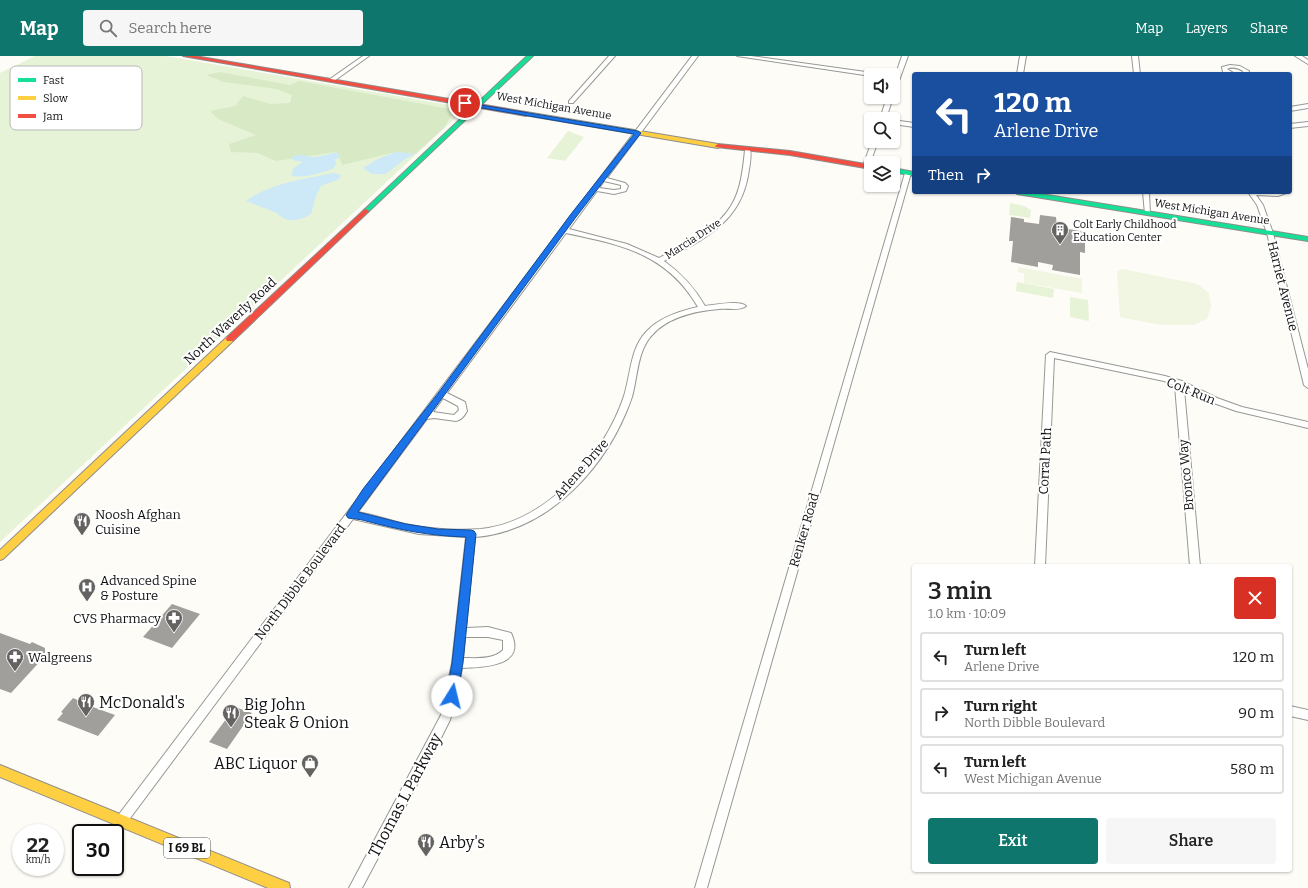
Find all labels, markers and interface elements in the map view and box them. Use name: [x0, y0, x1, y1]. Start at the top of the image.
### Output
search box: [83, 10, 363, 46]
text: Map: [20, 17, 59, 40]
icon: search: [97, 17, 119, 39]
text: Search here: [129, 19, 212, 37]
text: Map: [1135, 20, 1163, 37]
text: Layers: [1185, 20, 1228, 37]
text: Share: [1250, 20, 1288, 37]
legend: [10, 66, 142, 130]
map controls: [864, 68, 900, 192]
button: sound: [864, 68, 900, 104]
text: Fast: [43, 74, 64, 87]
pin: [448, 86, 482, 120]
text: 120 m: [994, 86, 1071, 119]
icon: left: [928, 88, 980, 140]
street label: West Michigan Avenue: [496, 89, 612, 123]
text: Slow: [43, 92, 68, 105]
icon: arrive: [454, 92, 476, 114]
text: Jam: [42, 110, 63, 123]
button: search: [864, 112, 900, 148]
text: Arlene Drive: [994, 120, 1098, 142]
button: layers: [864, 156, 900, 192]
icon: right: [972, 164, 994, 186]
text: Then: [928, 166, 964, 184]
street label: West Michigan Avenue: [1153, 196, 1271, 228]
street label: Marcia Drive: [663, 216, 723, 262]
place label: Colt Early Childhood Education Center: [1073, 218, 1177, 244]
building icon: Colt Early Childhood Education Center: [1050, 220, 1070, 245]
street label: Harriet Avenue: [1265, 239, 1301, 333]
street label: North Waverly Road: [181, 274, 279, 368]
street label: Colt Run: [1164, 374, 1218, 408]
street label: Corral Path: [1036, 427, 1054, 495]
street label: Arlene Drive: [551, 436, 611, 502]
street label: Bronco Way: [1175, 439, 1197, 511]
street label: Renker Road: [786, 491, 822, 569]
place label: Noosh Afghan Cuisine: [95, 507, 182, 537]
restaurant icon: Noosh Afghan Cuisine: [72, 511, 92, 536]
street label: North Dibble Boulevard: [251, 521, 349, 643]
place label: Advanced Spine & Posture: [100, 573, 197, 603]
hospital icon: Advanced Spine & Posture: [77, 577, 97, 602]
text: 3 min: [928, 577, 992, 605]
button: close: [1234, 577, 1276, 619]
text: 1.0 km · 10:09: [928, 606, 1006, 621]
pharmacy icon: CVS Pharmacy: [164, 608, 184, 633]
place label: CVS Pharmacy: [73, 611, 161, 626]
text: Turn left: [964, 641, 1026, 659]
icon: left: [930, 646, 952, 668]
pharmacy icon: Walgreens: [5, 647, 25, 672]
text: 120 m: [1233, 648, 1274, 666]
place label: Walgreens: [28, 650, 92, 665]
text: Arlene Drive: [964, 659, 1039, 674]
position arrow: [431, 675, 473, 717]
restaurant icon: McDonald's: [76, 692, 96, 717]
place label: McDonald's: [99, 693, 185, 712]
place label: Big John Steak & Onion: [244, 695, 349, 732]
text: Turn right: [964, 697, 1037, 715]
icon: right: [930, 702, 952, 724]
restaurant icon: Big John Steak & Onion: [221, 703, 241, 728]
text: 90 m: [1238, 704, 1274, 722]
text: North Dibble Boulevard: [964, 715, 1105, 730]
street label: Thomas L Parkway: [364, 729, 446, 860]
shop icon: ABC Liquor: [300, 753, 320, 778]
text: Turn left: [964, 753, 1026, 771]
place label: ABC Liquor: [214, 754, 297, 773]
icon: left: [930, 758, 952, 780]
text: 580 m: [1230, 760, 1274, 778]
text: West Michigan Avenue: [964, 771, 1102, 786]
button: Exit: [928, 818, 1098, 864]
button: Share: [1106, 818, 1276, 864]
speed limit sign: 30: [72, 824, 124, 876]
restaurant icon: Arby's: [416, 832, 436, 857]
text: 22: [27, 833, 49, 857]
place label: Arby's: [439, 833, 485, 852]
road number: I 69 BL: [164, 838, 210, 858]
text: km/h: [26, 854, 50, 866]

